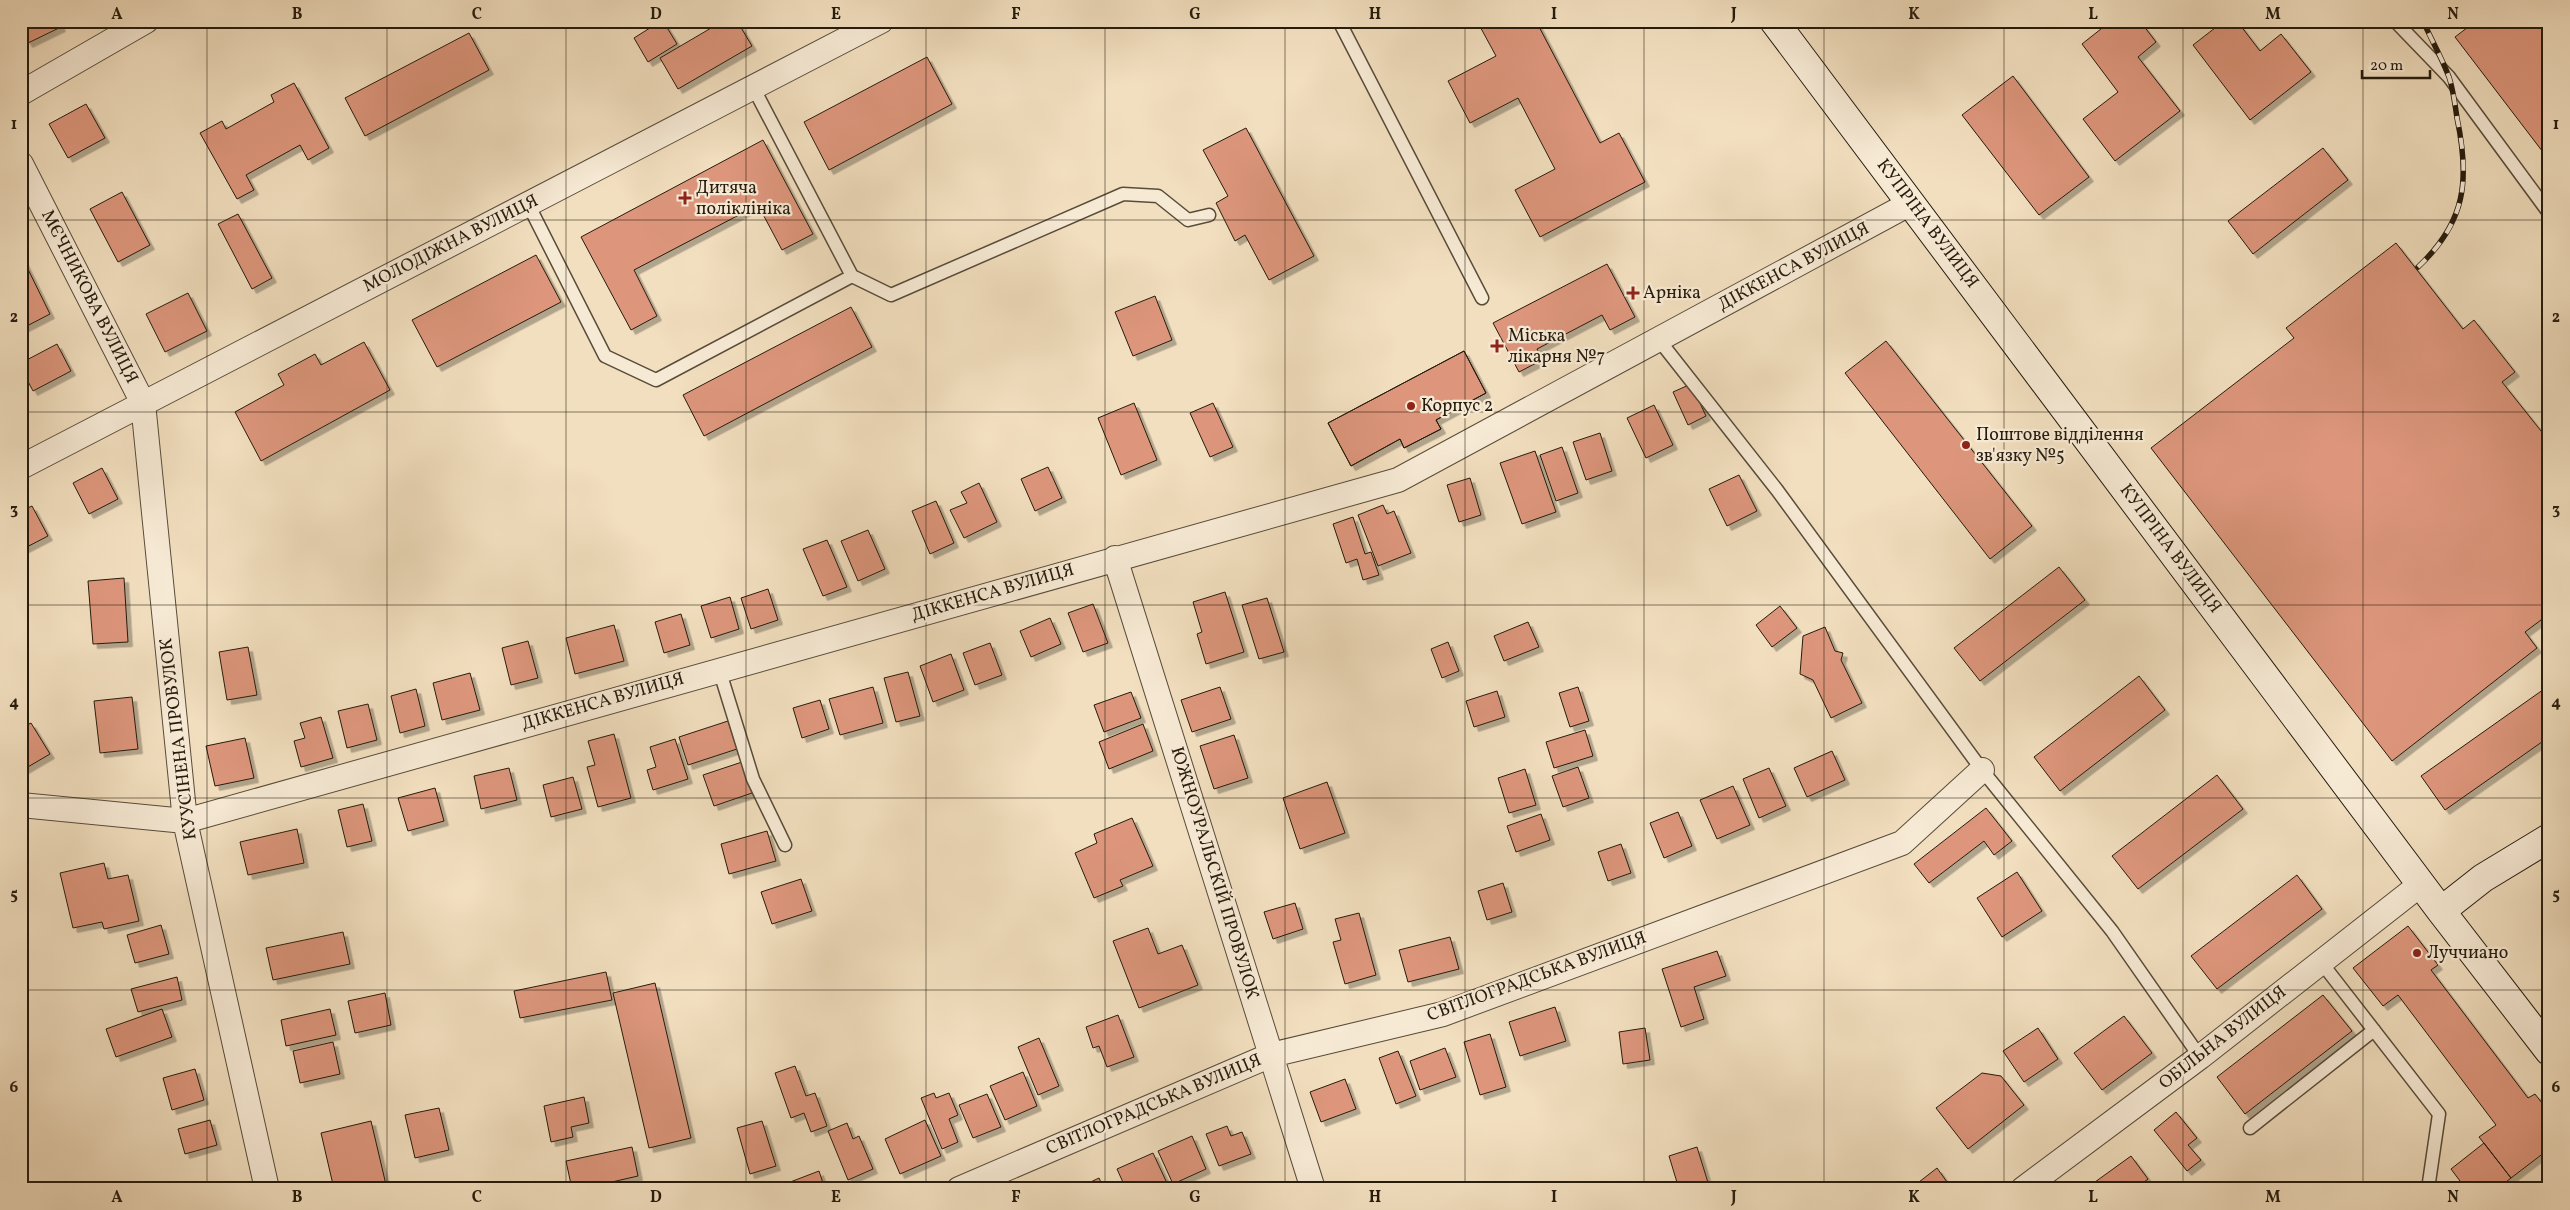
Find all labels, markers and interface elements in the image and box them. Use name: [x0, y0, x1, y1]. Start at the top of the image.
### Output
text: A: [111, 4, 123, 26]
text: B: [292, 4, 303, 26]
text: C: [472, 4, 482, 26]
text: D: [650, 4, 662, 26]
text: E: [831, 4, 841, 26]
text: F: [1011, 4, 1021, 26]
text: G: [1189, 4, 1201, 26]
text: H: [1369, 4, 1381, 26]
text: I: [1551, 4, 1557, 26]
text: J: [1730, 4, 1737, 26]
text: K: [1908, 4, 1920, 26]
text: L: [2088, 4, 2098, 26]
text: M: [2265, 4, 2281, 26]
text: N: [2447, 4, 2459, 26]
scale bar: [2362, 48, 2430, 80]
text: 20 m: [2370, 56, 2403, 77]
text: 1: [11, 114, 17, 136]
text: 1: [2553, 114, 2559, 136]
street label: КУПРІНА ВУЛИЦЯ: [1870, 154, 1984, 294]
place label: Дитяча поліклініка: [696, 176, 791, 222]
street label: МОЛОДІЖНА ВУЛИЦЯ: [359, 189, 543, 299]
marker: Дитяча поліклініка: [678, 191, 692, 205]
street label: МЄЧНИКОВА ВУЛИЦЯ: [34, 206, 144, 388]
street label: ДІККЕНСА ВУЛИЦЯ: [1714, 216, 1874, 318]
place label: Арніка: [1643, 281, 1701, 306]
marker: Арніка: [1627, 287, 1639, 299]
text: 2: [10, 307, 18, 329]
text: 2: [2552, 307, 2560, 329]
place label: Міська лікарня №7: [1508, 324, 1605, 370]
marker: Міська лікарня №7: [1490, 339, 1504, 353]
place label: Корпус 2: [1421, 394, 1494, 419]
marker: Корпус 2: [1405, 400, 1417, 412]
place label: Поштове відділення зв'язку №5: [1976, 423, 2144, 469]
marker: Поштове відділення зв'язку №5: [1960, 439, 1972, 451]
street label: КУПРІНА ВУЛИЦЯ: [2113, 479, 2227, 619]
text: 3: [10, 499, 18, 521]
text: 3: [2552, 499, 2560, 521]
street label: ДІККЕНСА ВУЛИЦЯ: [909, 558, 1077, 628]
street label: КУУСІНЕНА ПРОВУЛОК: [154, 637, 204, 841]
street label: ДІККЕНСА ВУЛИЦЯ: [519, 667, 687, 737]
text: 4: [9, 692, 19, 714]
text: 4: [2551, 692, 2561, 714]
street label: ЮЖНОУРАЛЬСКІЙ ПРОВУЛОК: [1164, 744, 1264, 1002]
text: 5: [10, 884, 18, 906]
text: 5: [2552, 884, 2560, 906]
street label: СВІТЛОГРАДСЬКА ВУЛИЦЯ: [1424, 926, 1650, 1028]
place label: Луччиано: [2427, 941, 2508, 966]
marker: Луччиано: [2411, 947, 2423, 959]
street label: ОБІЛЬНА ВУЛИЦЯ: [2154, 980, 2292, 1096]
street label: СВІТЛОГРАДСЬКА ВУЛИЦЯ: [1042, 1048, 1266, 1162]
text: 6: [10, 1077, 19, 1099]
text: 6: [2552, 1077, 2561, 1099]
text: A: [111, 1187, 123, 1209]
text: B: [292, 1187, 303, 1209]
text: C: [472, 1187, 482, 1209]
text: D: [650, 1187, 662, 1209]
text: E: [831, 1187, 841, 1209]
text: F: [1011, 1187, 1021, 1209]
text: G: [1189, 1187, 1201, 1209]
text: H: [1369, 1187, 1381, 1209]
text: I: [1551, 1187, 1557, 1209]
text: J: [1730, 1187, 1737, 1209]
text: K: [1908, 1187, 1920, 1209]
text: L: [2088, 1187, 2098, 1209]
text: M: [2265, 1187, 2281, 1209]
text: N: [2447, 1187, 2459, 1209]

